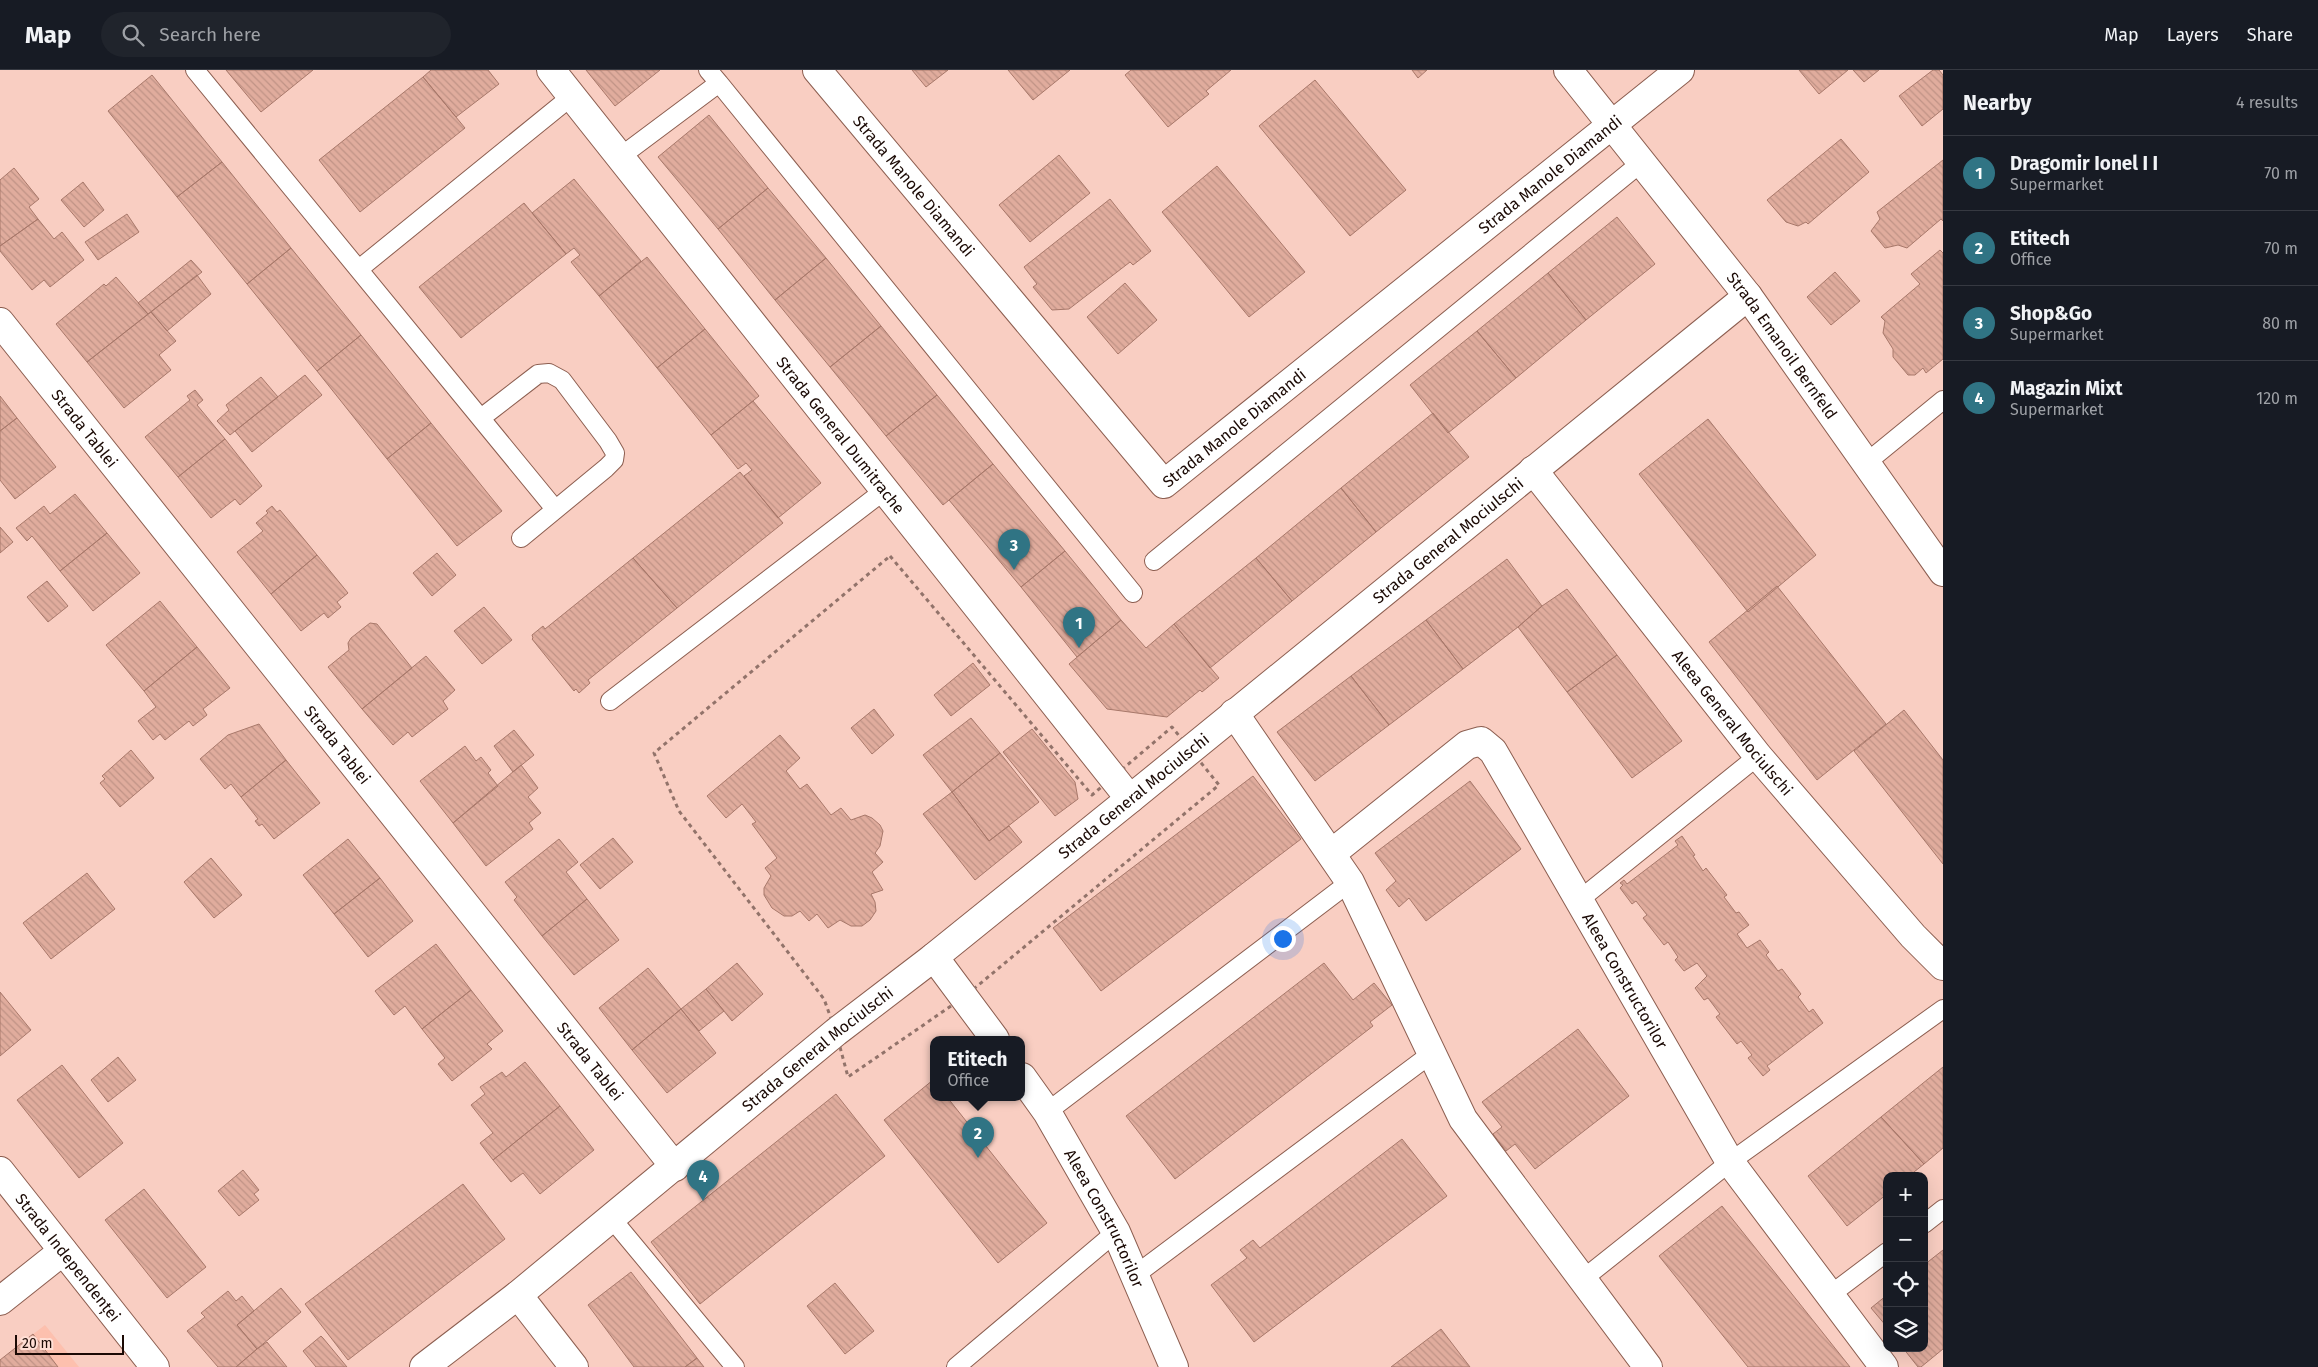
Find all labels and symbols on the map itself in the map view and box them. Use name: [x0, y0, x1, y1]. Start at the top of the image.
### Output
street label: Strada Manole Diamandi: [849, 111, 979, 260]
street label: Strada Manole Diamandi: [1474, 111, 1625, 238]
street label: Strada Emanoil Bernfeld: [1723, 268, 1841, 423]
street label: Strada General Dumitrache: [773, 353, 909, 517]
street label: Strada Manole Diamandi: [1159, 365, 1310, 491]
street label: Strada Tablei: [48, 385, 122, 471]
street label: Strada General Mociulschi: [1369, 473, 1527, 607]
pin: 3: [998, 529, 1030, 570]
pin: 1: [1063, 607, 1095, 648]
street label: Aleea General Mociulschi: [1669, 646, 1797, 799]
street label: Strada Tablei: [301, 702, 375, 788]
street label: Strada General Mociulschi: [1054, 729, 1213, 863]
street label: Aleea Constructorilor: [1579, 909, 1672, 1053]
your location: [1270, 926, 1296, 952]
street label: Strada General Mociulschi: [738, 982, 897, 1115]
street label: Strada Tablei: [553, 1018, 627, 1104]
pin: 2: [962, 1117, 994, 1158]
street label: Aleea Constructorilor: [1061, 1146, 1148, 1291]
pin: 4: [687, 1160, 719, 1201]
street label: Strada Independenței: [12, 1189, 125, 1325]
scale bar: [15, 1332, 124, 1355]

